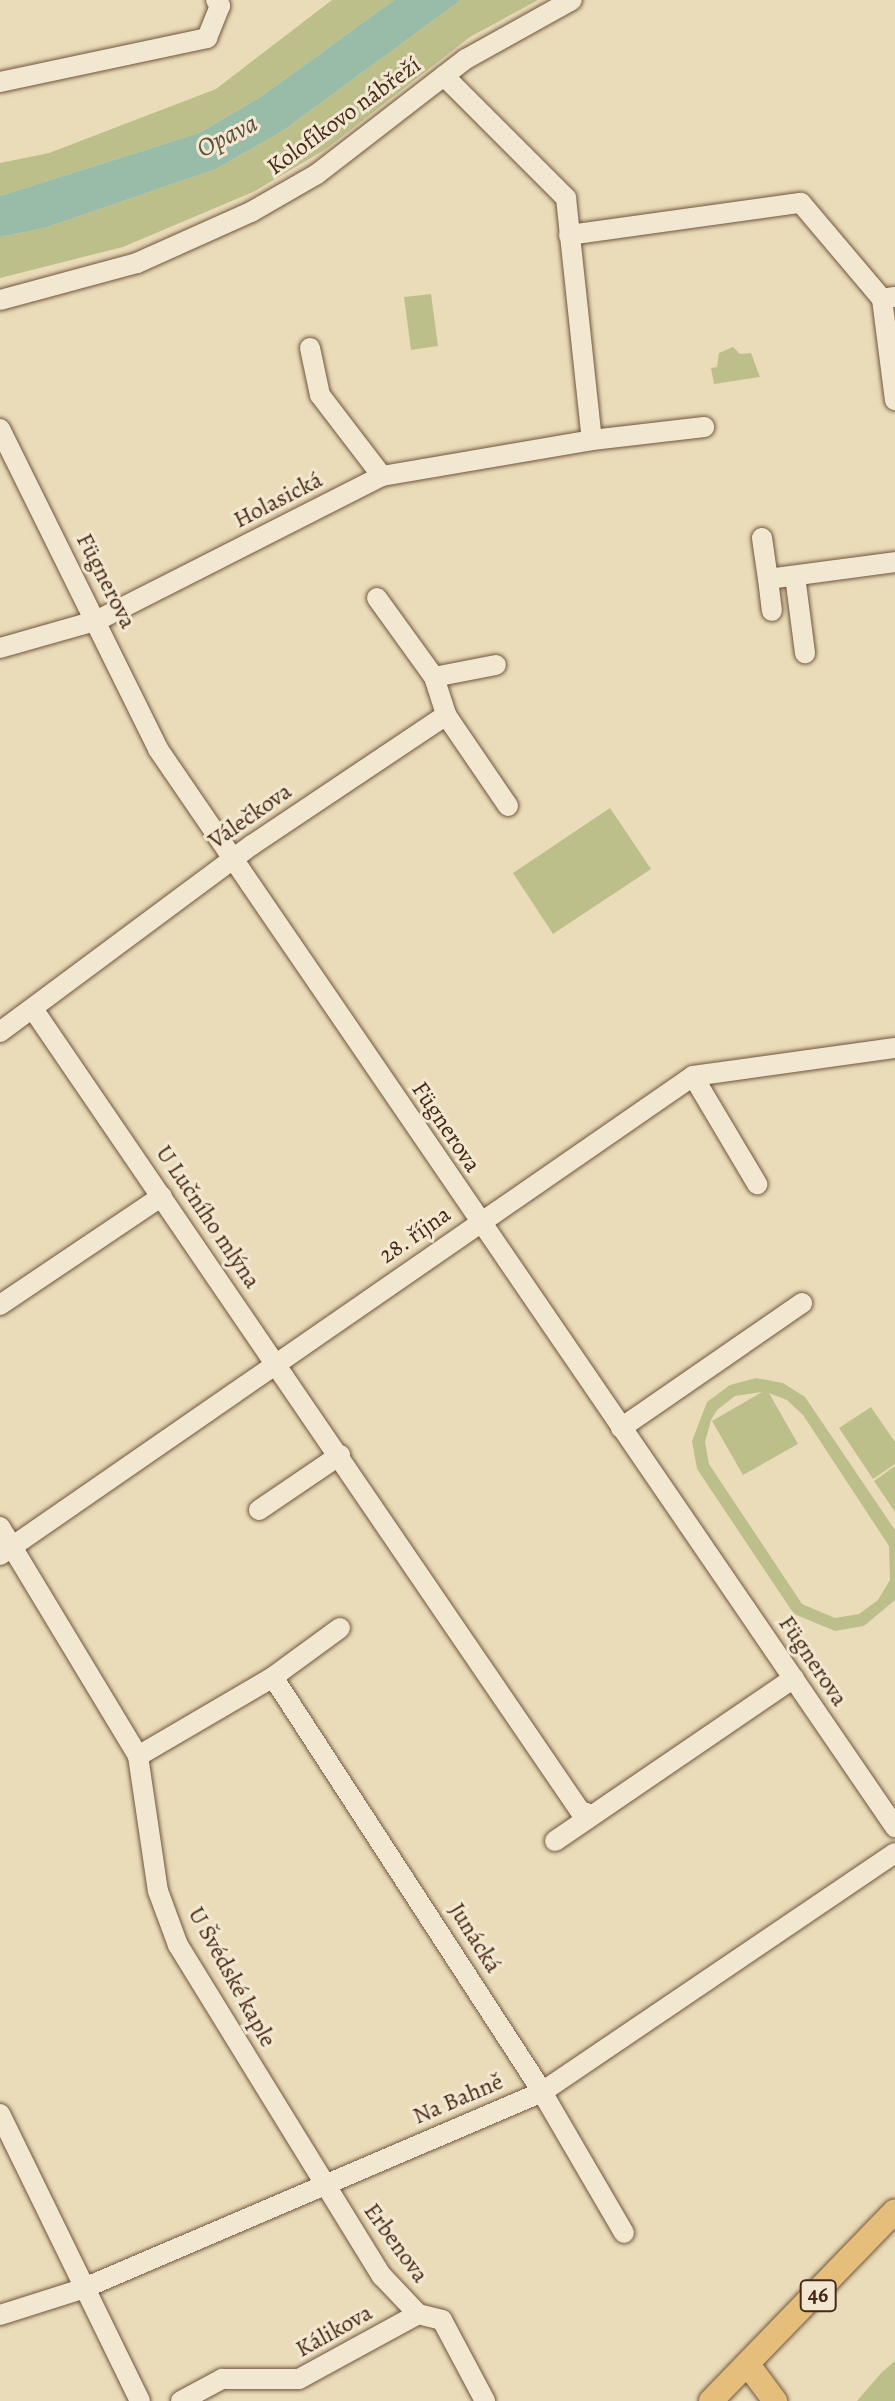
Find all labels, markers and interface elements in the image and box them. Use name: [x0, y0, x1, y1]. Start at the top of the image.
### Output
street label: Kolofíkovo nábřeží: [262, 51, 426, 181]
water label: Opava: [191, 108, 263, 164]
street label: Holasická: [229, 465, 327, 535]
street label: Fügnerova: [70, 528, 142, 634]
street label: Válečkova: [203, 777, 297, 855]
street label: Fügnerova: [405, 1076, 487, 1178]
street label: U Lučního mlýna: [149, 1140, 267, 1294]
street label: 28. října: [373, 1200, 457, 1270]
street label: Fügnerova: [772, 1610, 854, 1712]
street label: Junácká: [442, 1898, 508, 1978]
street label: U Švédské kaple: [182, 1902, 282, 2052]
street label: Na Bahně: [409, 2067, 507, 2131]
street label: Erbenova: [357, 2197, 435, 2289]
road number: 46: [798, 2278, 838, 2314]
street label: Kálikova: [291, 2298, 377, 2364]

